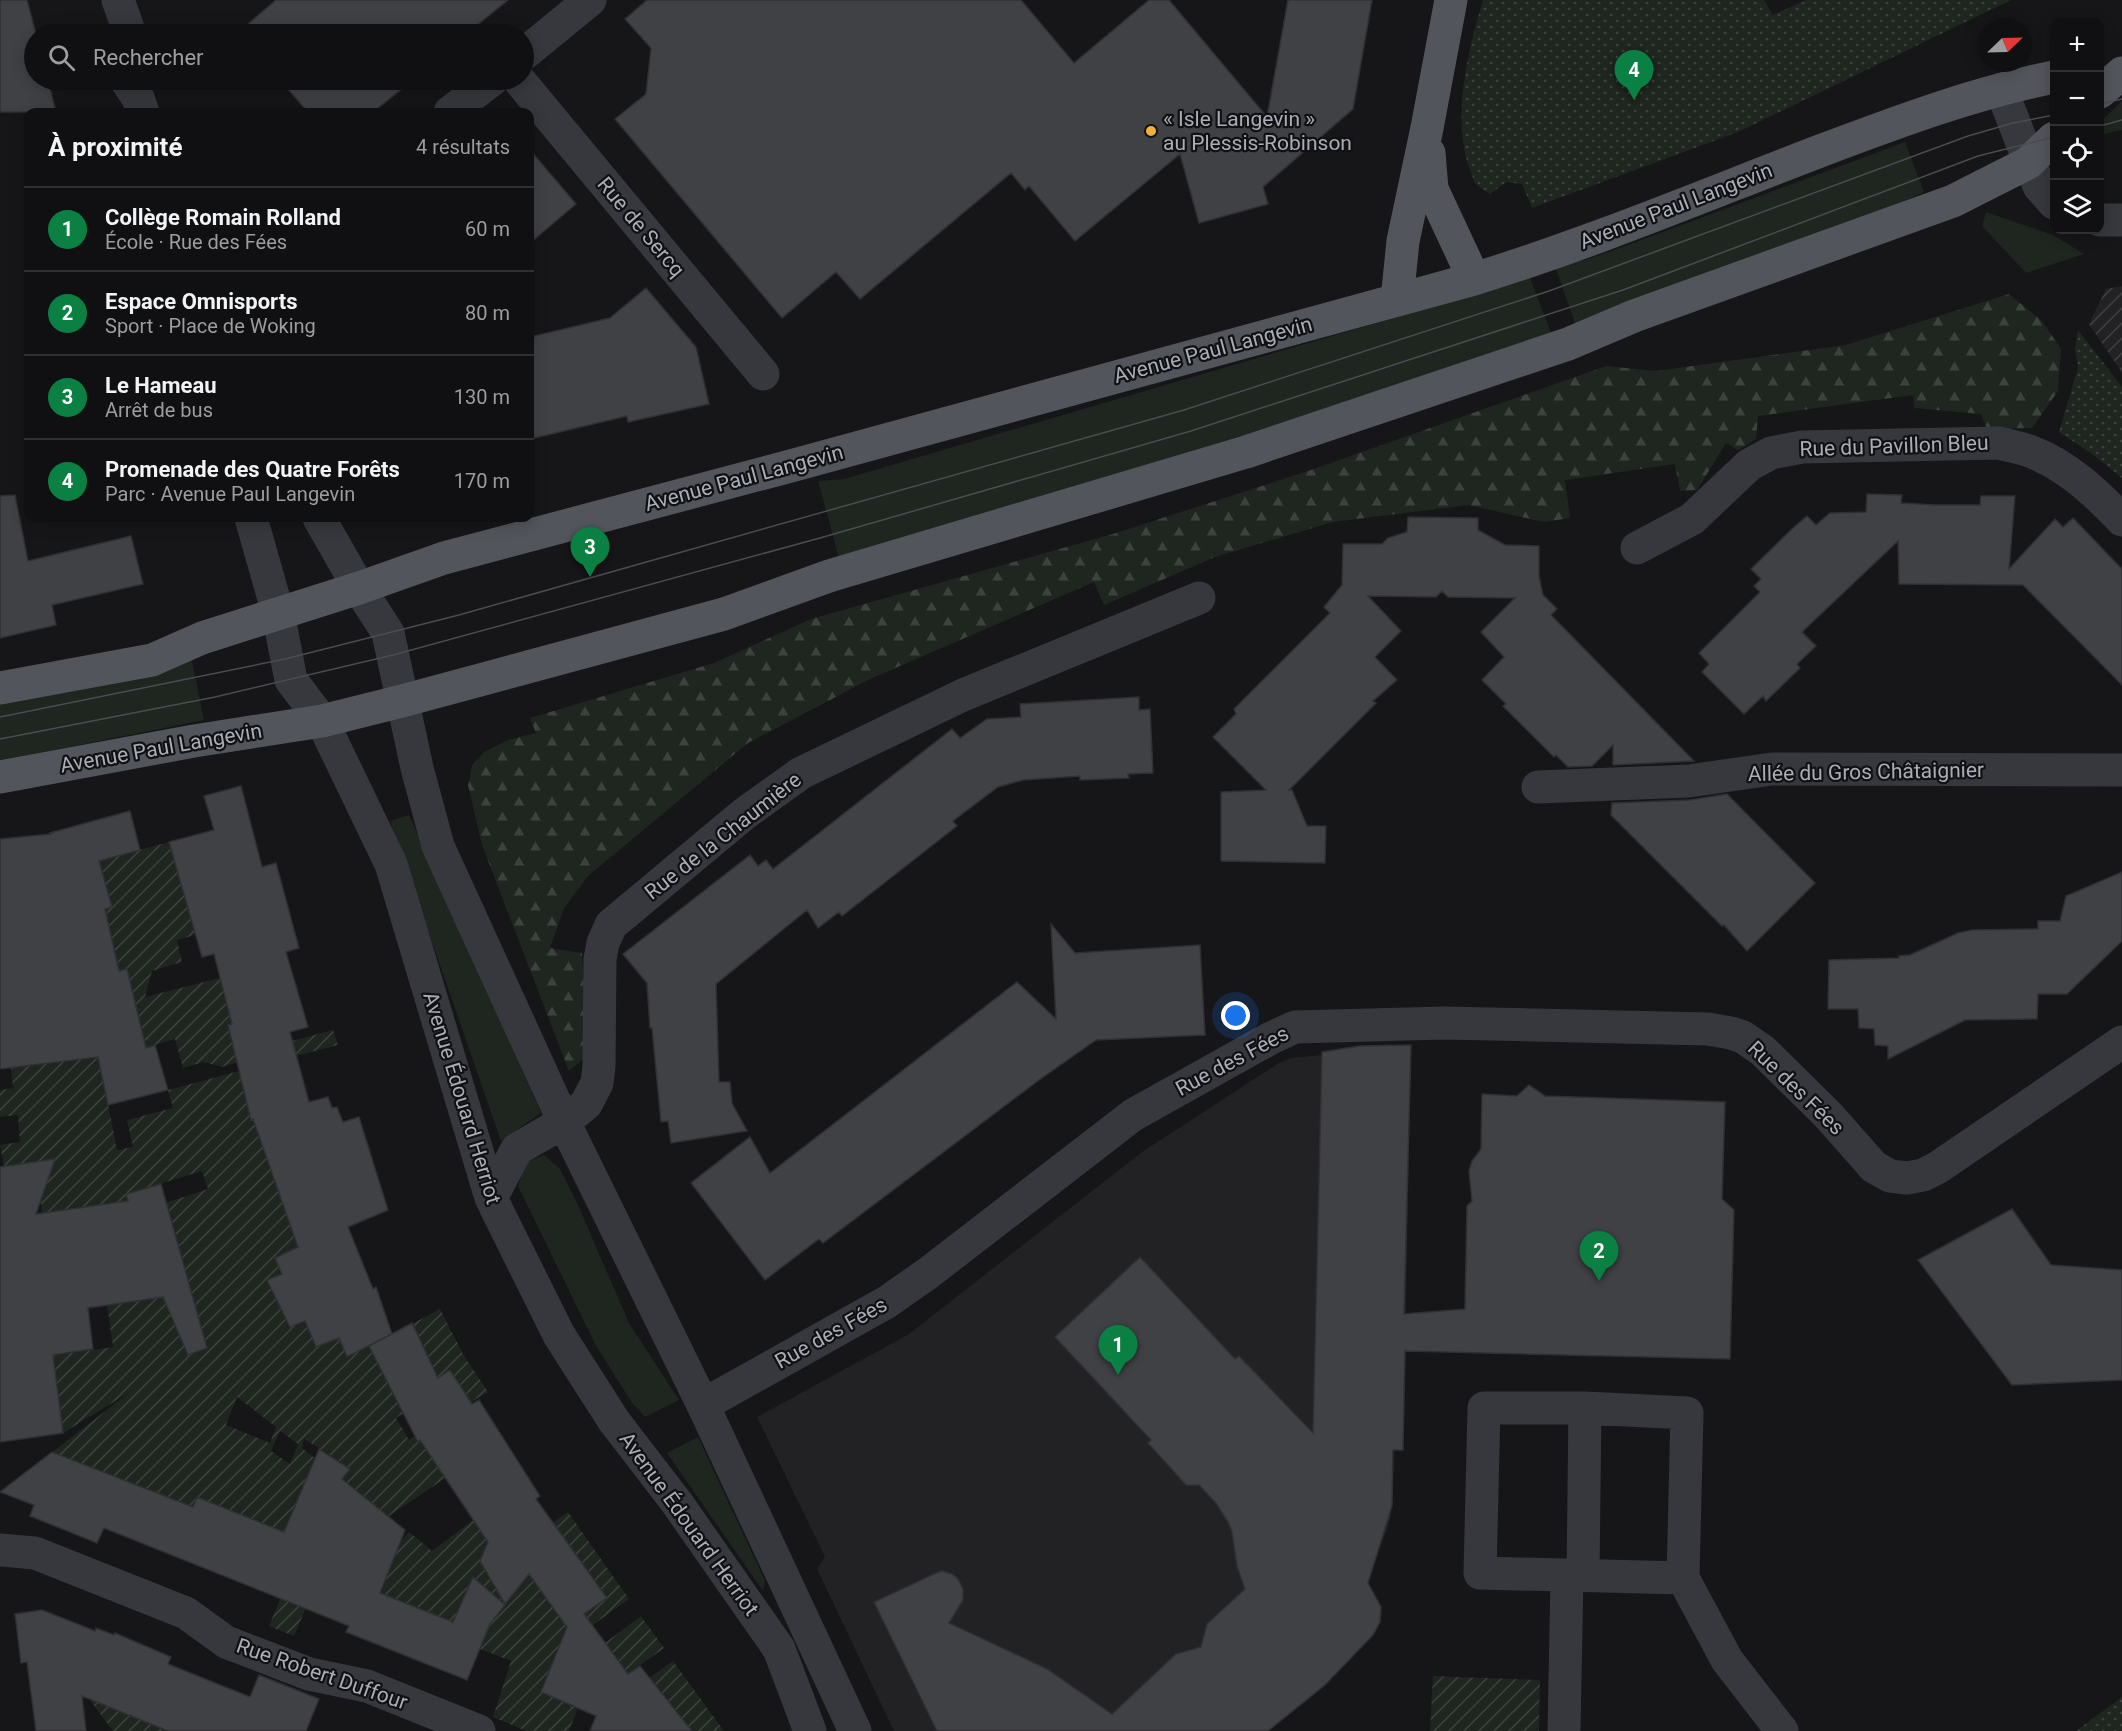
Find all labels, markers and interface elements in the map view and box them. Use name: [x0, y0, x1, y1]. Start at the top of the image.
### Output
north arrow: [1978, 18, 2032, 72]
map controls: [2050, 18, 2104, 234]
button: +: [2050, 18, 2104, 72]
search box: [24, 24, 534, 90]
icon: search: [45, 41, 78, 74]
text: Rechercher: [93, 45, 204, 70]
pin: 4: [1614, 51, 1654, 100]
button: −: [2050, 72, 2104, 126]
place label: « Isle Langevin » au Plessis-Robinson: [1163, 107, 1352, 155]
marker: « Isle Langevin » au Plessis-Robinson: [1144, 124, 1158, 138]
button: locate: [2050, 126, 2104, 180]
text: À proximité: [48, 132, 182, 162]
text: 4 résultats: [416, 135, 510, 159]
street label: Avenue Paul Langevin: [1576, 158, 1776, 254]
street label: Rue de Sercq: [592, 172, 690, 282]
button: layers: [2050, 180, 2104, 234]
text: Collège Romain Rolland: [105, 205, 341, 230]
text: 1: [62, 217, 73, 241]
text: 60 m: [465, 217, 510, 241]
text: École · Rue des Fées: [105, 230, 287, 254]
text: Espace Omnisports: [105, 289, 297, 314]
text: 2: [62, 301, 73, 325]
text: 80 m: [465, 301, 510, 325]
street label: Avenue Paul Langevin: [1111, 312, 1315, 388]
text: Sport · Place de Woking: [105, 314, 316, 338]
text: Le Hameau: [105, 373, 217, 398]
text: 3: [62, 385, 73, 409]
text: 130 m: [454, 385, 510, 409]
text: Arrêt de bus: [105, 398, 213, 422]
street label: Rue du Pavillon Bleu: [1799, 431, 1989, 461]
street label: Avenue Paul Langevin: [642, 440, 846, 516]
text: Promenade des Quatre Forêts: [105, 457, 400, 482]
text: 4: [62, 469, 73, 493]
text: 170 m: [454, 469, 510, 493]
text: Parc · Avenue Paul Langevin: [105, 482, 355, 506]
pin: 3: [570, 528, 610, 577]
street label: Avenue Paul Langevin: [58, 718, 264, 778]
street label: Allée du Gros Châtaignier: [1748, 758, 1984, 786]
street label: Rue de la Chaumière: [640, 768, 806, 904]
street label: Avenue Édouard Herriot: [418, 989, 506, 1207]
your location: [1221, 1001, 1250, 1030]
street label: Rue des Fées: [1171, 1021, 1293, 1101]
street label: Rue des Fées: [1743, 1036, 1849, 1140]
pin: 2: [1580, 1232, 1618, 1281]
street label: Rue des Fées: [771, 1292, 891, 1374]
pin: 1: [1098, 1326, 1138, 1375]
street label: Avenue Édouard Herriot: [614, 1428, 764, 1620]
street label: Rue Robert Duffour: [233, 1634, 411, 1714]

